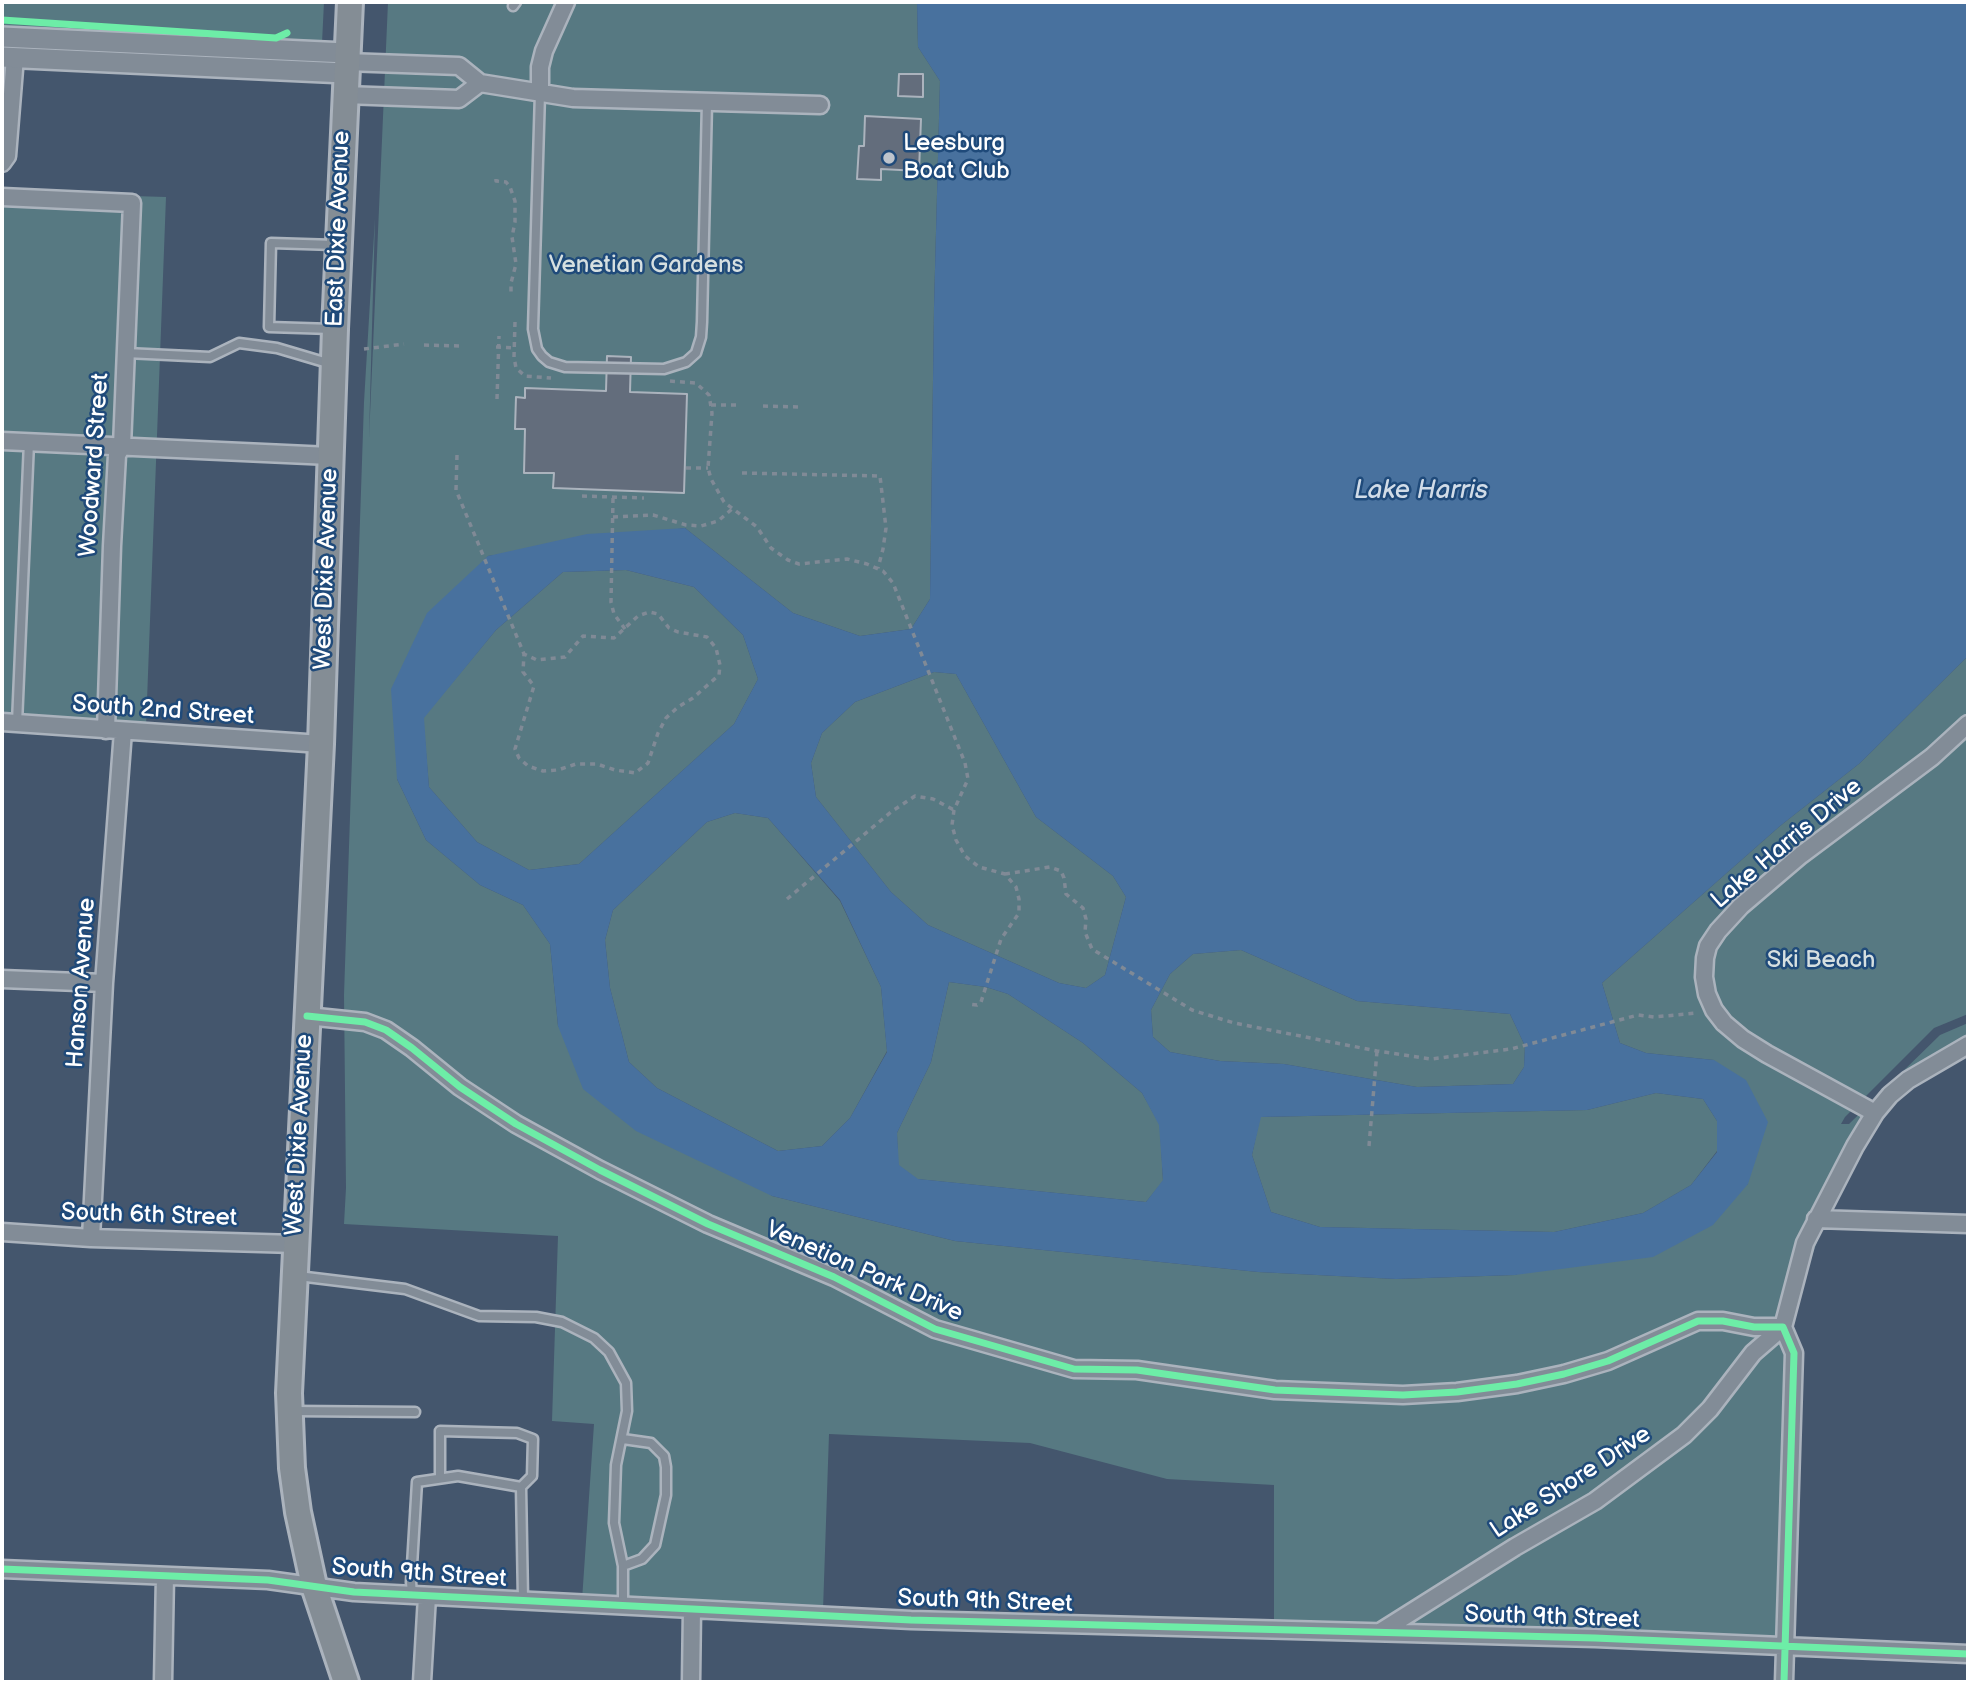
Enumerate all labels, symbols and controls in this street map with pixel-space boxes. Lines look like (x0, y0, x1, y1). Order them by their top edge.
street label: East Dixie Avenue (321, 130, 357, 328)
place label: Leesburg Boat Club (903, 130, 1010, 186)
marker: Leesburg Boat Club (881, 150, 897, 166)
park label: Venetian Gardens (549, 252, 743, 280)
street label: Woodward Street (74, 372, 116, 558)
street label: West Dixie Avenue (309, 468, 345, 670)
water label: Lake Harris (1354, 475, 1488, 507)
street label: South 2nd Street (71, 690, 255, 732)
street label: Lake Harris Drive (1706, 773, 1868, 915)
street label: Hanson Avenue (62, 897, 102, 1069)
park label: Ski Beach (1767, 947, 1875, 975)
street label: West Dixie Avenue (280, 1034, 320, 1236)
street label: South 6th Street (61, 1199, 237, 1233)
street label: Venetion Park Drive (761, 1216, 967, 1328)
street label: Lake Shore Drive (1485, 1420, 1657, 1546)
street label: South 9th Street (331, 1554, 507, 1594)
street label: South 9th Street (897, 1585, 1073, 1619)
street label: South 9th Street (1464, 1601, 1640, 1635)

